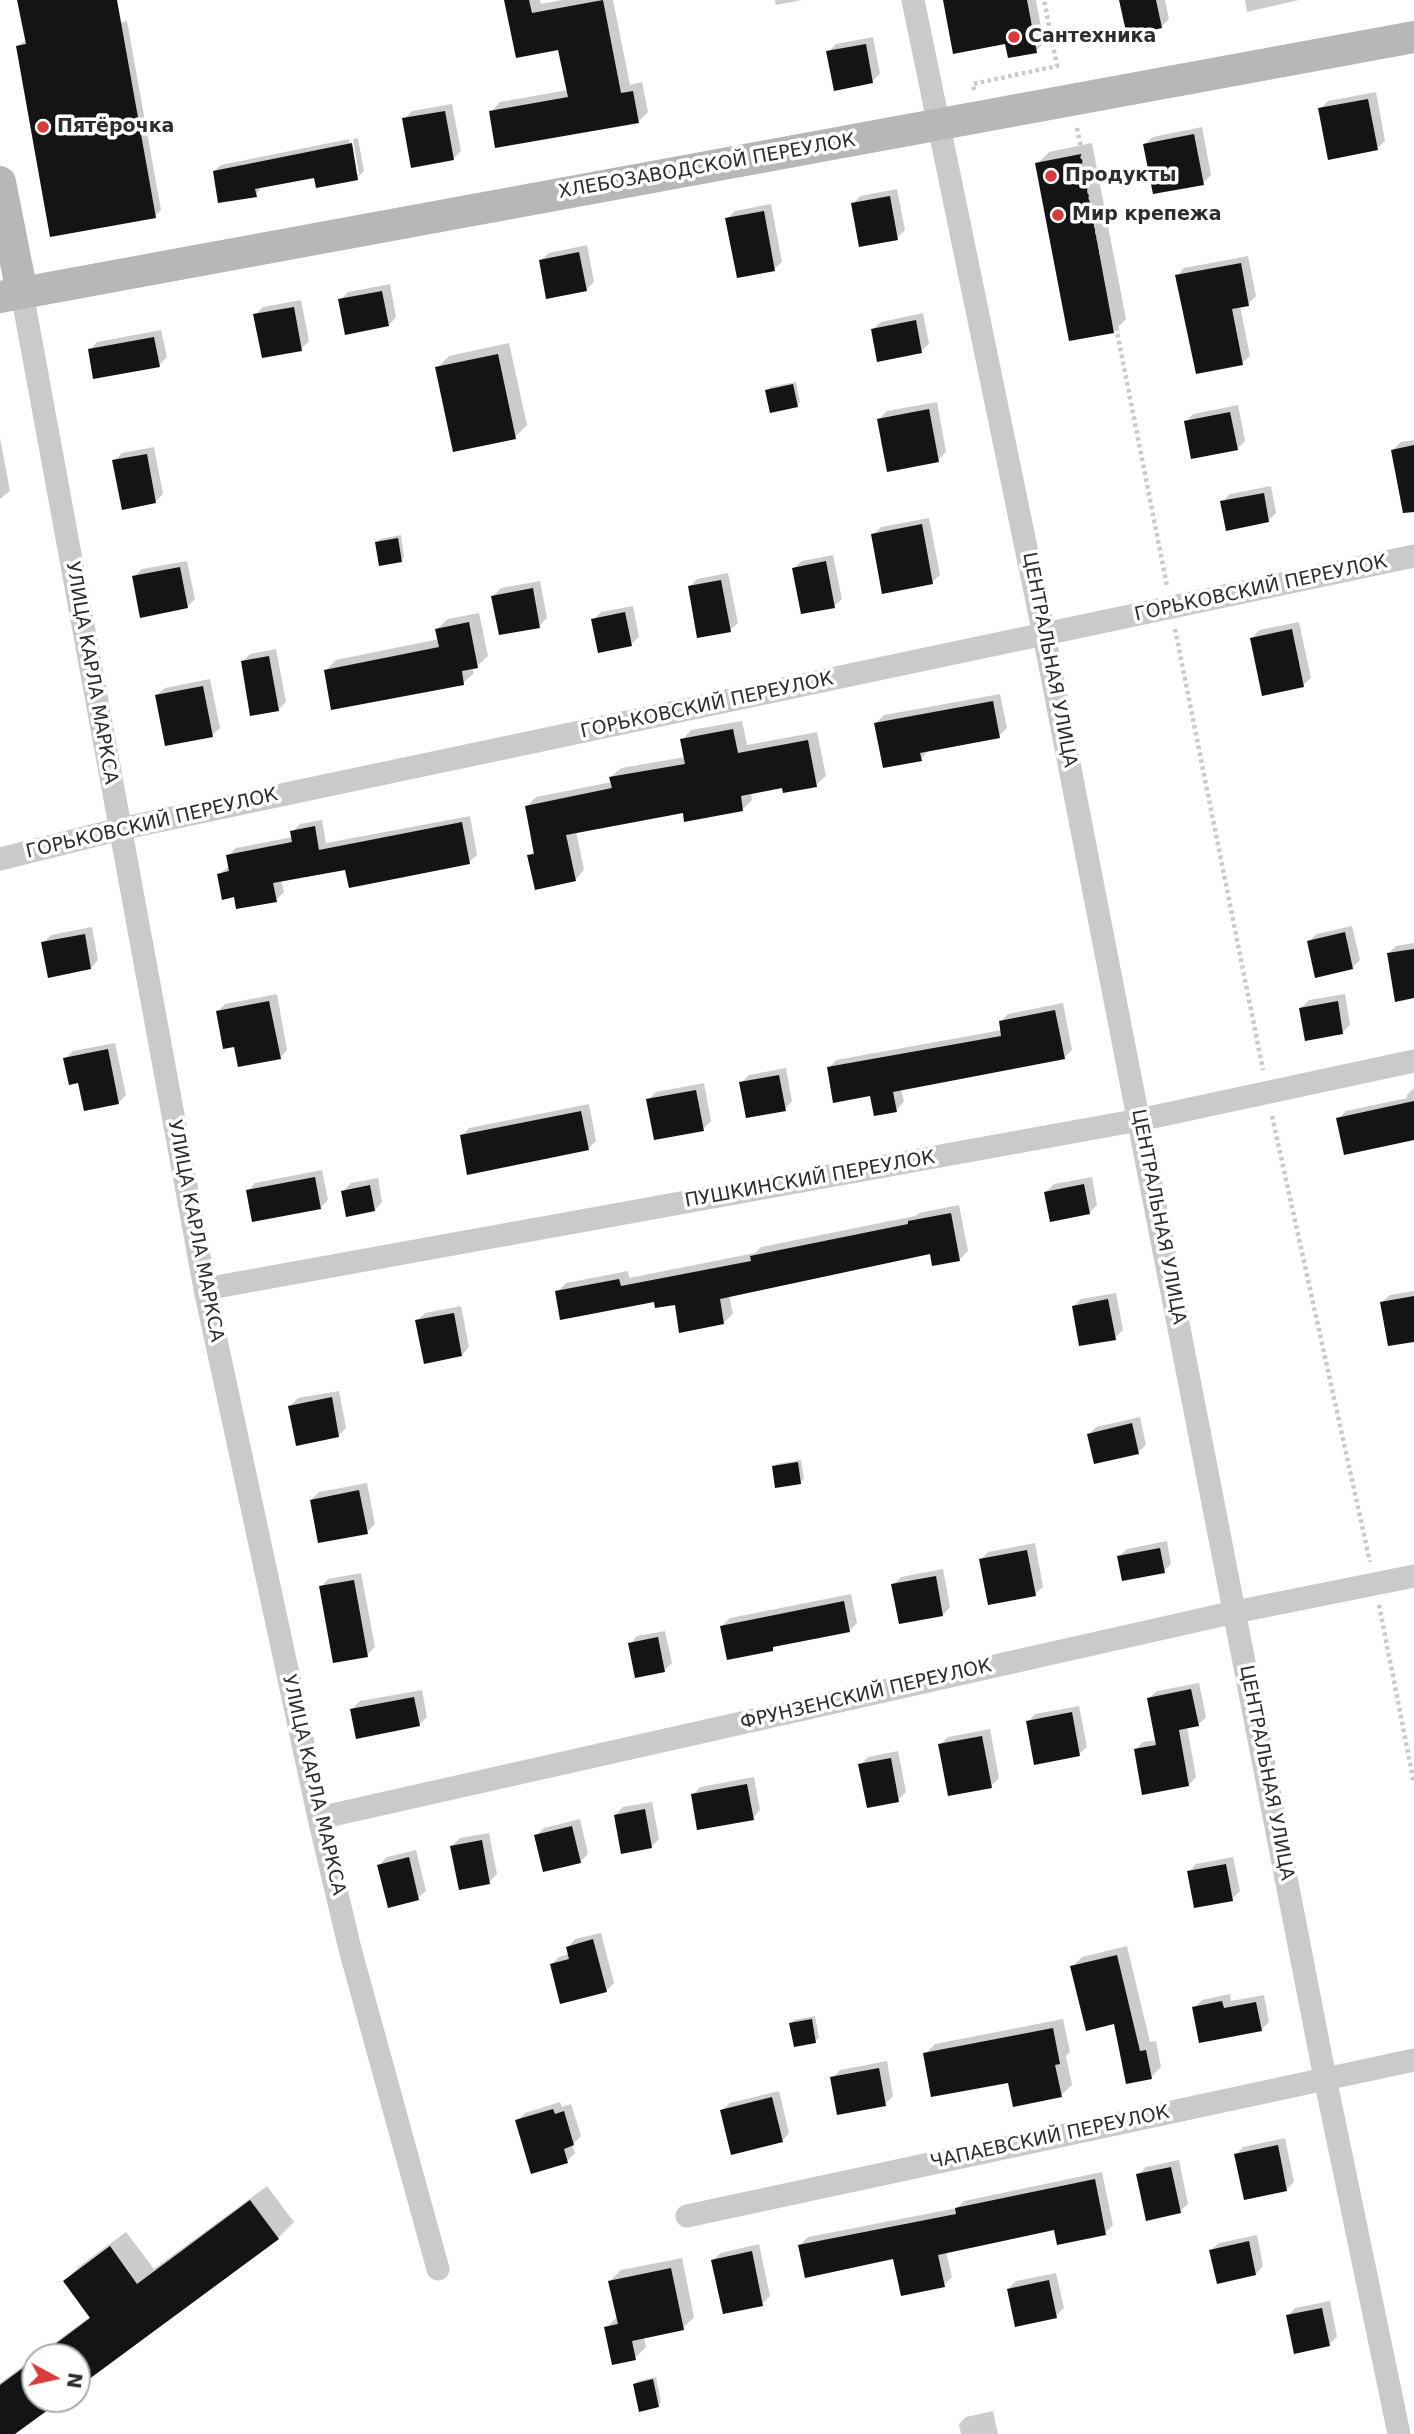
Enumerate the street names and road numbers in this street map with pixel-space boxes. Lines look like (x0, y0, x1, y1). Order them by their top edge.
street label: ХЛЕБОЗАВОДСКОЙ ПЕРЕУЛОК (557, 130, 857, 204)
street label: ЦЕНТРАЛЬНАЯ УЛИЦА (1017, 550, 1081, 770)
street label: ГОРЬКОВСКИЙ ПЕРЕУЛОК (1133, 551, 1389, 627)
street label: УЛИЦА КАРЛА МАРКСА (60, 560, 122, 786)
street label: ГОРЬКОВСКИЙ ПЕРЕУЛОК (579, 668, 835, 744)
street label: ГОРЬКОВСКИЙ ПЕРЕУЛОК (24, 784, 280, 864)
street label: ЦЕНТРАЛЬНАЯ УЛИЦА (1126, 1107, 1190, 1327)
street label: УЛИЦА КАРЛА МАРКСА (162, 1118, 228, 1344)
street label: ПУШКИНСКИЙ ПЕРЕУЛОК (683, 1147, 937, 1213)
street label: ФРУНЗЕНСКИЙ ПЕРЕУЛОК (738, 1655, 994, 1735)
street label: ЦЕНТРАЛЬНАЯ УЛИЦА (1234, 1663, 1298, 1883)
street label: УЛИЦА КАРЛА МАРКСА (277, 1672, 349, 1898)
street label: ЧАПАЕВСКИЙ ПЕРЕУЛОК (928, 2102, 1172, 2174)

